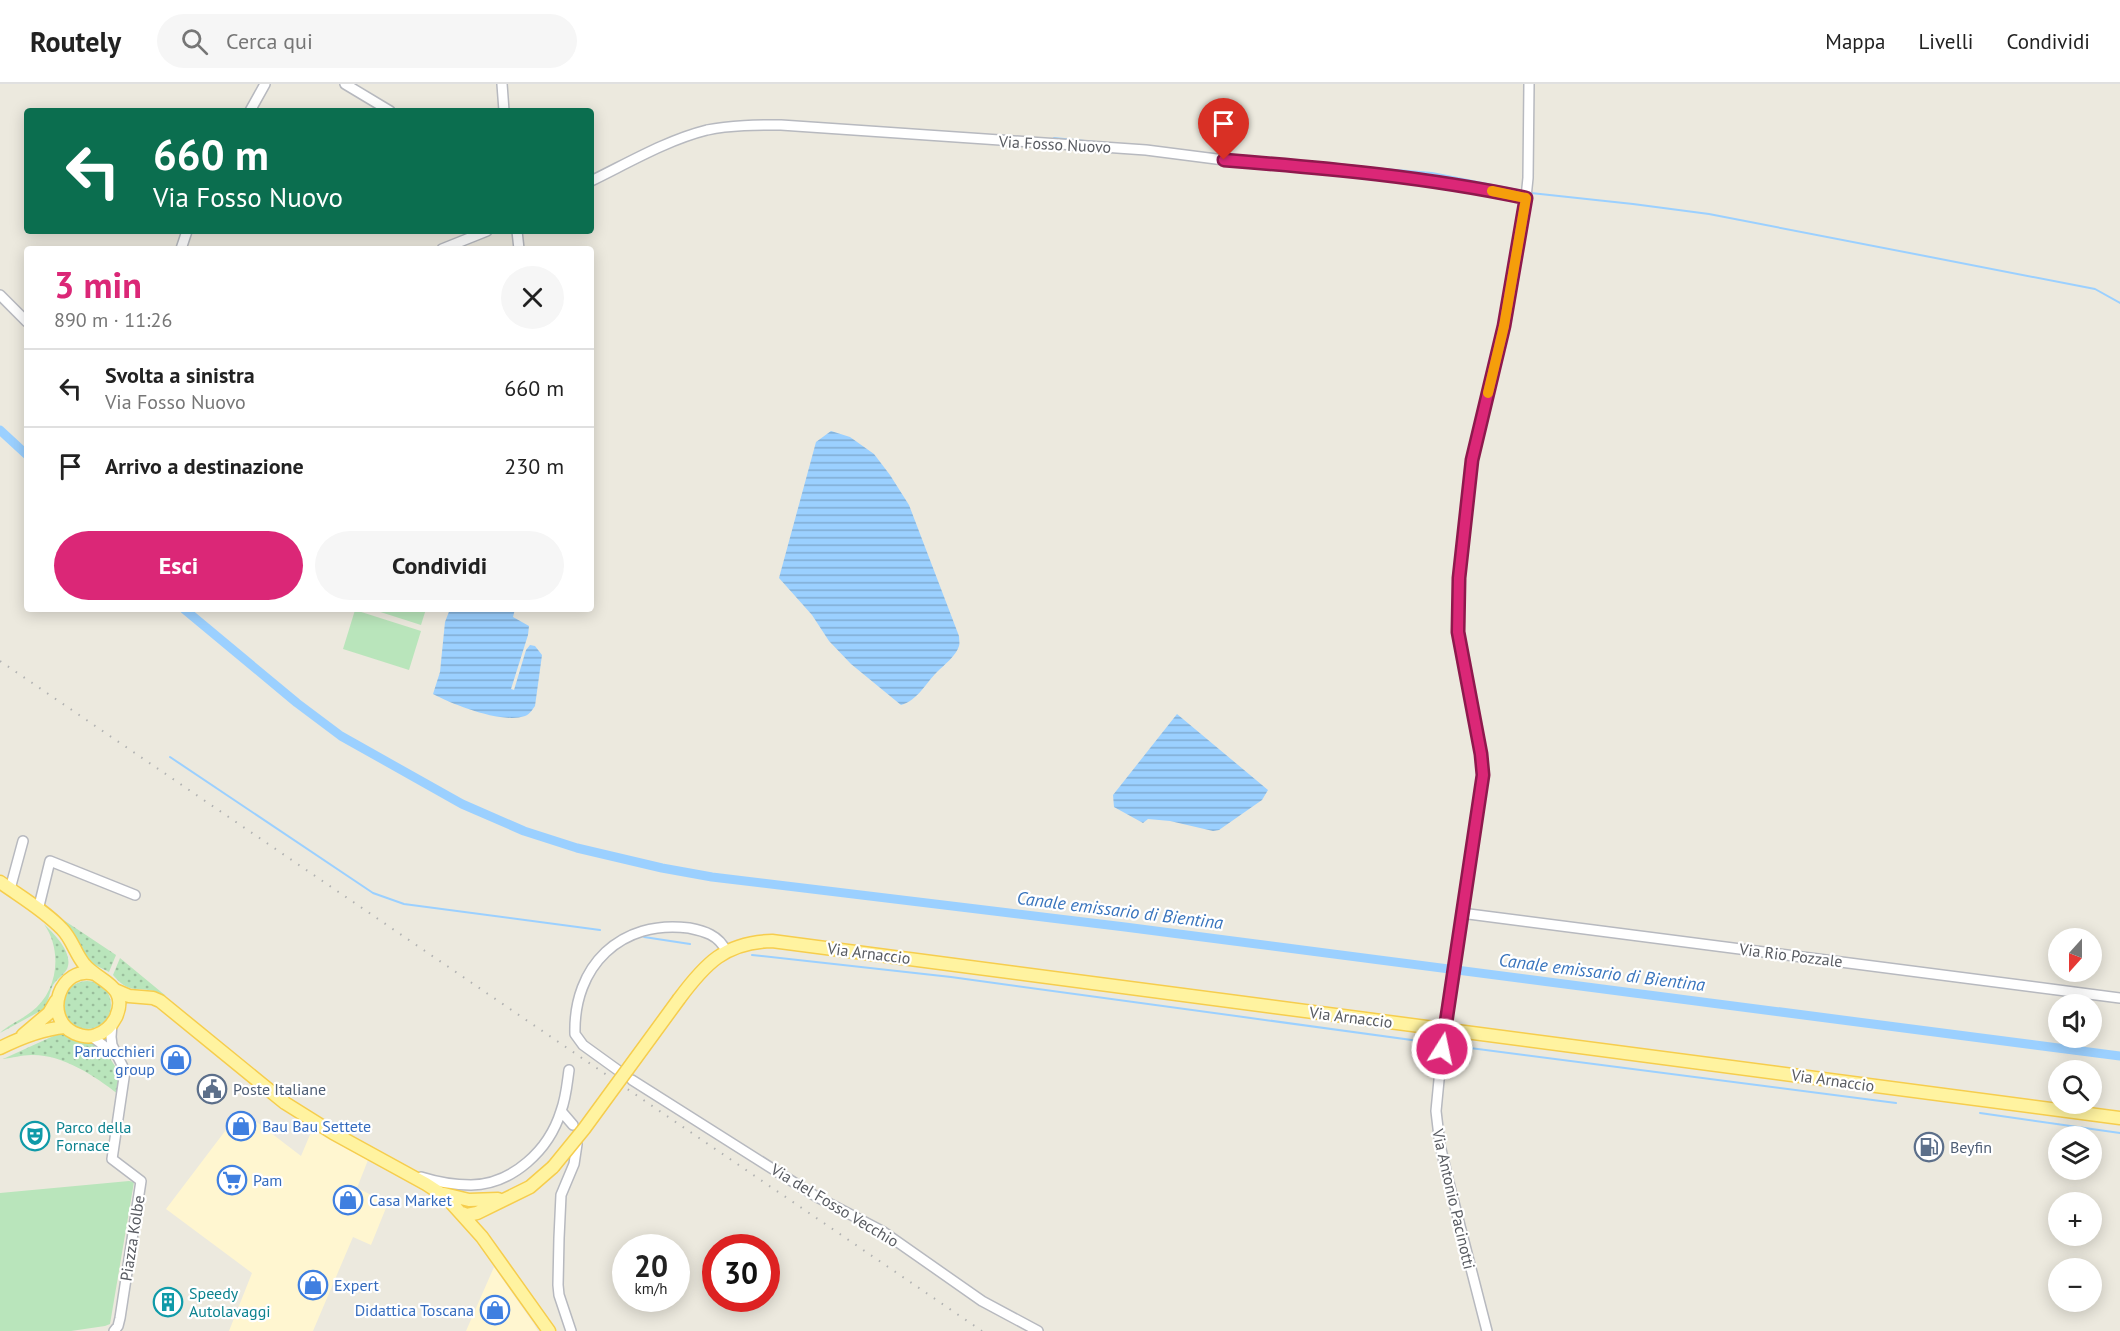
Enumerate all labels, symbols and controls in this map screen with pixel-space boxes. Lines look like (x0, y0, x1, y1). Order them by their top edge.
search box (157, 14, 577, 68)
text: Routely (30, 23, 121, 60)
icon: search (178, 25, 211, 58)
text: Cerca qui (226, 27, 313, 55)
text: Mappa (1825, 28, 1885, 55)
text: Livelli (1918, 28, 1973, 55)
text: Condividi (2006, 28, 2090, 55)
pin (1198, 98, 1249, 160)
icon: arrive (1207, 107, 1240, 140)
text: 660 m (153, 127, 269, 182)
street label: Via Fosso Nuovo (997, 131, 1112, 157)
icon: left (54, 132, 132, 210)
text: Via Fosso Nuovo (153, 180, 343, 214)
text: 3 min (54, 261, 142, 308)
button: close (501, 266, 564, 329)
text: 890 m · 11:26 (54, 307, 172, 333)
text: Svolta a sinistra (105, 361, 255, 389)
icon: left (54, 372, 87, 405)
text: 660 m (504, 374, 564, 402)
text: Via Fosso Nuovo (105, 389, 246, 415)
icon: arrive (54, 450, 87, 483)
text: Arrivo a destinazione (105, 452, 304, 480)
text: 230 m (504, 452, 564, 480)
button: Esci (54, 531, 303, 600)
button: Condividi (315, 531, 564, 600)
water label: Canale emissario di Bientina (1016, 886, 1225, 934)
north arrow (2048, 928, 2102, 982)
map controls (2048, 928, 2102, 1312)
street label: Via Arnaccio (825, 938, 912, 968)
street label: Via Rio Pozzale (1737, 939, 1844, 971)
water label: Canale emissario di Bientina (1498, 948, 1707, 996)
button: sound (2048, 994, 2102, 1048)
street label: Via Arnaccio (1307, 1002, 1394, 1032)
position arrow (1410, 1017, 1474, 1081)
place label: Parrucchieri group (74, 1041, 155, 1079)
shop icon: Parrucchieri group (160, 1044, 192, 1076)
button: search (2048, 1060, 2102, 1114)
street label: Via Arnaccio (1789, 1064, 1876, 1096)
public building icon: Poste Italiane (196, 1073, 228, 1105)
place label: Poste Italiane (233, 1079, 326, 1099)
shop icon: Bau Bau Settete (225, 1110, 257, 1142)
place label: Bau Bau Settete (262, 1116, 371, 1136)
place label: Parco della Fornace (56, 1117, 131, 1155)
theatre icon: Parco della Fornace (19, 1120, 51, 1152)
street label: Via Antonio Pacinotti (1428, 1126, 1480, 1271)
button: layers (2048, 1126, 2102, 1180)
fuel station icon: Beyfin (1913, 1131, 1945, 1163)
place label: Beyfin (1950, 1137, 1992, 1157)
street label: Via del Fosso Vecchio (767, 1158, 903, 1251)
supermarket icon: Pam (216, 1164, 248, 1196)
place label: Pam (253, 1170, 282, 1190)
shop icon: Casa Market (332, 1184, 364, 1216)
place label: Casa Market (369, 1190, 452, 1210)
button: + (2048, 1192, 2102, 1246)
street label: Piazza Kolbe (115, 1194, 149, 1282)
speed limit sign: 30 (702, 1234, 780, 1312)
text: 20 (634, 1246, 668, 1285)
button: − (2048, 1258, 2102, 1312)
shop icon: Expert (297, 1269, 329, 1301)
place label: Expert (334, 1275, 380, 1295)
text: km/h (635, 1279, 667, 1298)
place label: Speedy Autolavaggi (189, 1283, 271, 1321)
building icon: Speedy Autolavaggi (152, 1286, 184, 1318)
shop icon: Didattica Toscana (479, 1294, 511, 1326)
place label: Didattica Toscana (355, 1300, 474, 1320)

